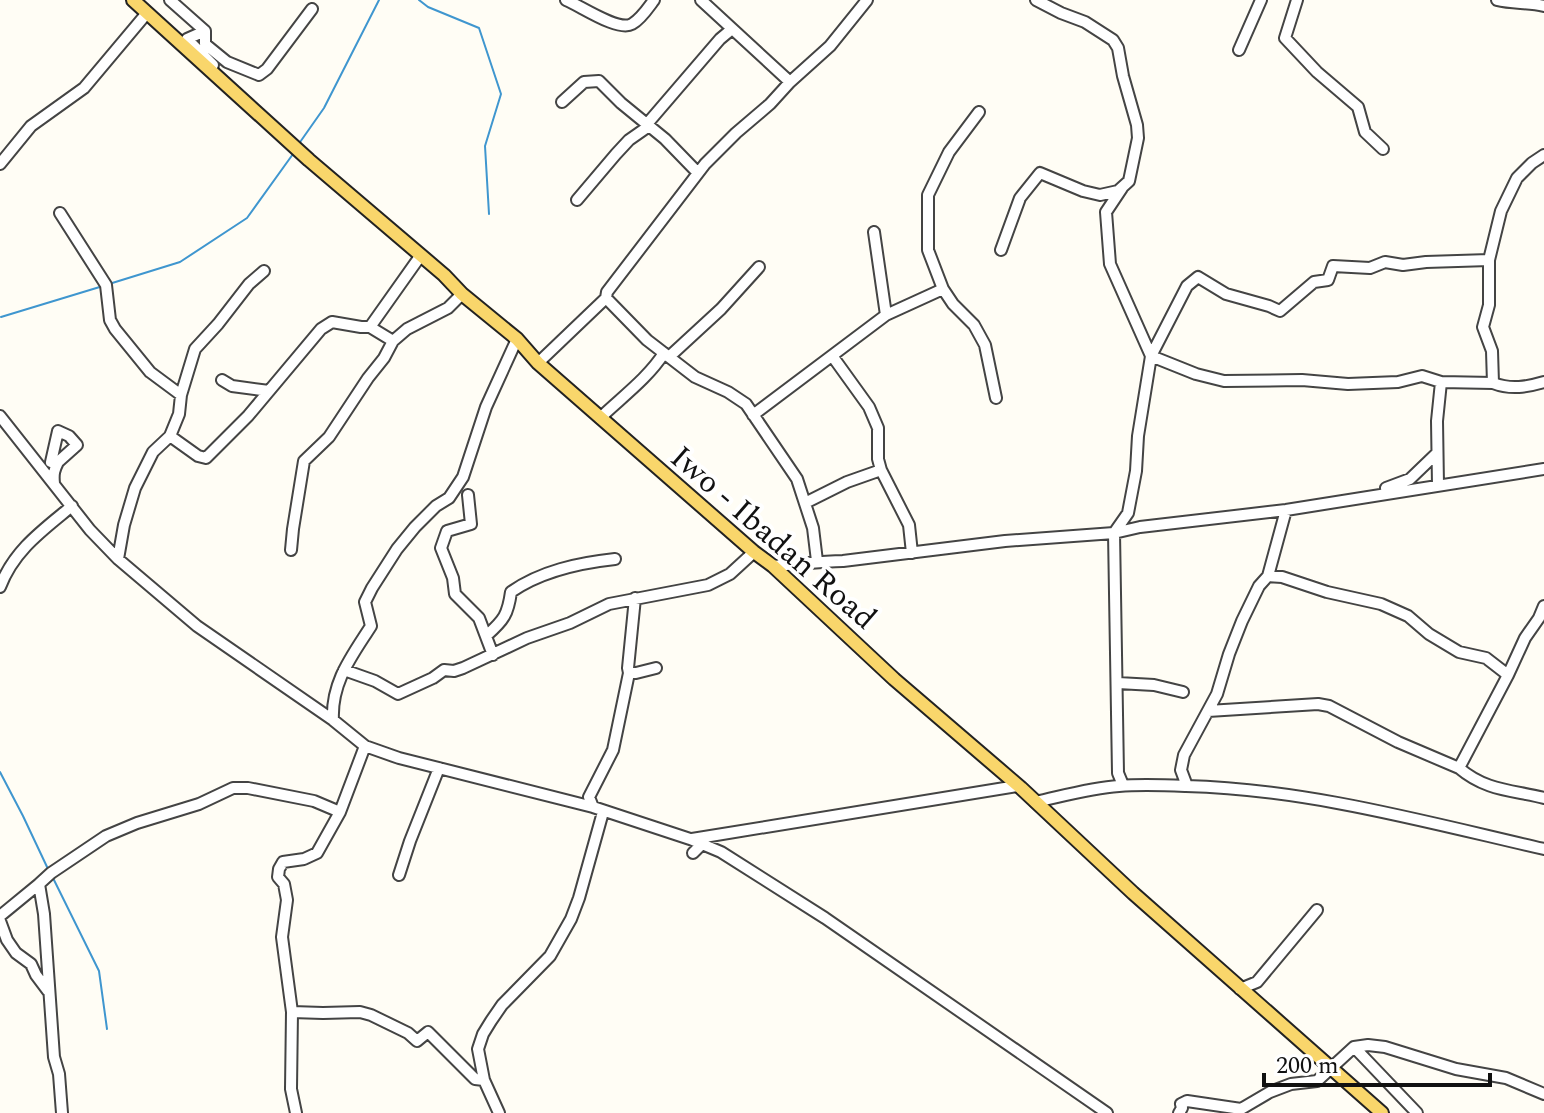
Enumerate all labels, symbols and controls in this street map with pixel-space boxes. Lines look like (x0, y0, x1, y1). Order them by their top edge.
street label: Iwo - Ibadan Road (659, 434, 887, 642)
scale bar (1264, 1037, 1490, 1087)
text: 200 m (1276, 1048, 1339, 1084)

